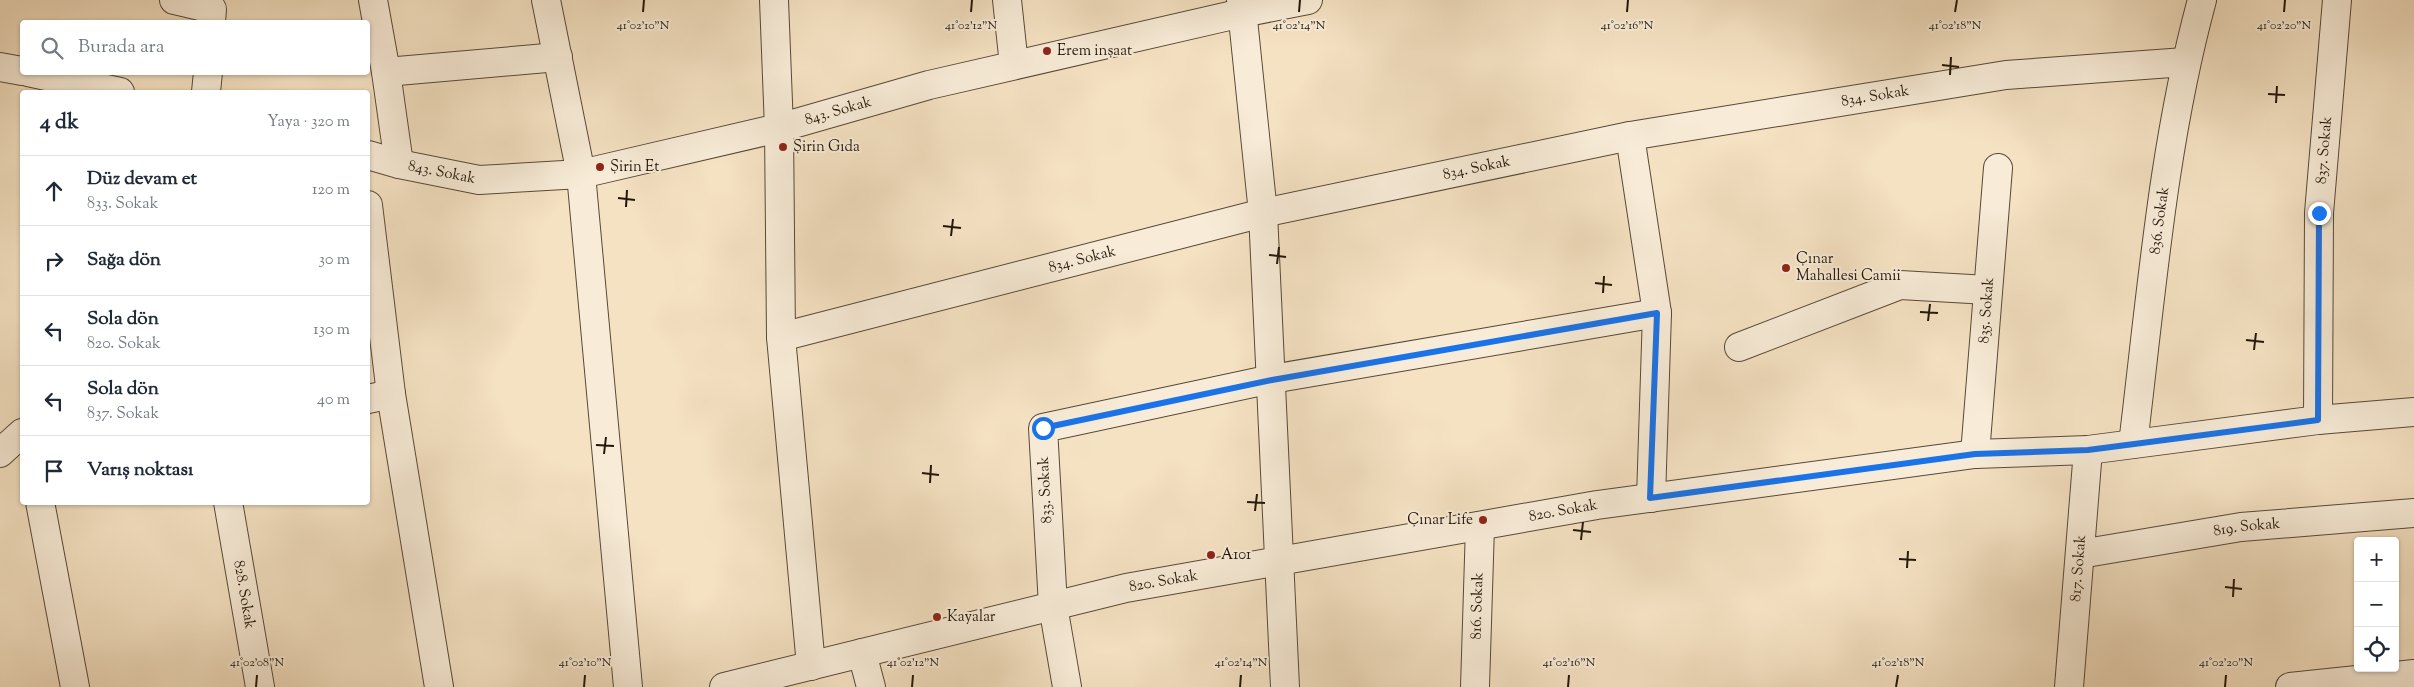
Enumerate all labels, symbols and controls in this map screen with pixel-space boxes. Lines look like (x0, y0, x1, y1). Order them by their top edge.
text: 41°02'10"N (617, 17, 670, 35)
text: 41°02'12"N (945, 17, 997, 35)
text: 41°02'14"N (1273, 17, 1326, 35)
text: 41°02'16"N (1601, 17, 1654, 35)
text: 41°02'18"N (1929, 17, 1982, 35)
text: 41°02'20"N (2257, 17, 2311, 35)
search box (20, 20, 370, 75)
icon: search (38, 34, 66, 62)
text: Burada ara (78, 34, 164, 61)
place label: Erem inşaat (1057, 41, 1132, 62)
marker: Erem inşaat (1041, 45, 1053, 57)
street label: 834. Sokak (1840, 80, 1911, 112)
street label: 843. Sokak (803, 91, 874, 131)
text: 4 dk (40, 108, 79, 138)
text: Yaya · 320 m (267, 111, 350, 134)
street label: 837. Sokak (2311, 116, 2338, 185)
place label: Şirin Gıda (793, 137, 860, 158)
marker: Şirin Gıda (777, 141, 789, 153)
street label: 834. Sokak (1441, 151, 1512, 185)
street label: 843. Sokak (406, 156, 477, 190)
place label: Şirin Et (610, 157, 659, 178)
marker: Şirin Et (594, 161, 606, 173)
text: Düz devam et (87, 166, 197, 193)
icon: ahead (40, 177, 68, 205)
text: 120 m (312, 179, 350, 202)
street label: 836. Sokak (2145, 185, 2175, 256)
text: 833. Sokak (87, 193, 158, 216)
route end (2308, 202, 2331, 225)
street label: 834. Sokak (1046, 241, 1118, 278)
icon: right (40, 247, 68, 275)
text: Sağa dön (87, 247, 161, 274)
text: 30 m (319, 249, 350, 272)
place label: Çınar Mahallesi Camii (1796, 249, 1901, 287)
marker: Çınar Mahallesi Camii (1780, 262, 1792, 274)
street label: 835. Sokak (1973, 277, 2000, 344)
text: Sola dön (87, 306, 159, 333)
icon: left (40, 317, 68, 345)
text: 130 m (313, 319, 350, 342)
text: 820. Sokak (87, 333, 161, 356)
text: Sola dön (87, 376, 159, 403)
icon: left (40, 387, 68, 415)
text: 40 m (317, 389, 350, 412)
text: 837. Sokak (87, 403, 159, 426)
route start (1032, 417, 1055, 440)
street label: 833. Sokak (1034, 456, 1058, 524)
icon: arrive (40, 457, 68, 485)
text: Varış noktası (87, 457, 193, 484)
street label: 820. Sokak (1527, 495, 1599, 527)
place label: Çınar Life (1407, 510, 1473, 531)
street label: 819. Sokak (2212, 513, 2281, 542)
marker: Çınar Life (1477, 514, 1489, 526)
street label: 817. Sokak (2065, 534, 2092, 603)
map controls (2354, 537, 2399, 672)
button: + (2354, 537, 2399, 582)
place label: A101 (1221, 545, 1251, 566)
marker: A101 (1205, 549, 1217, 561)
street label: 828. Sokak (228, 559, 260, 630)
street label: 820. Sokak (1127, 565, 1199, 598)
street label: 816. Sokak (1466, 572, 1489, 640)
button: − (2354, 582, 2399, 627)
place label: Kayalar (947, 607, 996, 628)
marker: Kayalar (931, 611, 943, 623)
button: locate (2354, 627, 2399, 672)
text: 41°02'08"N (230, 654, 284, 672)
text: 41°02'10"N (559, 654, 612, 672)
text: 41°02'12"N (887, 654, 939, 672)
text: 41°02'14"N (1215, 654, 1268, 672)
text: 41°02'16"N (1543, 654, 1596, 672)
text: 41°02'18"N (1872, 654, 1925, 672)
text: 41°02'20"N (2199, 654, 2253, 672)

